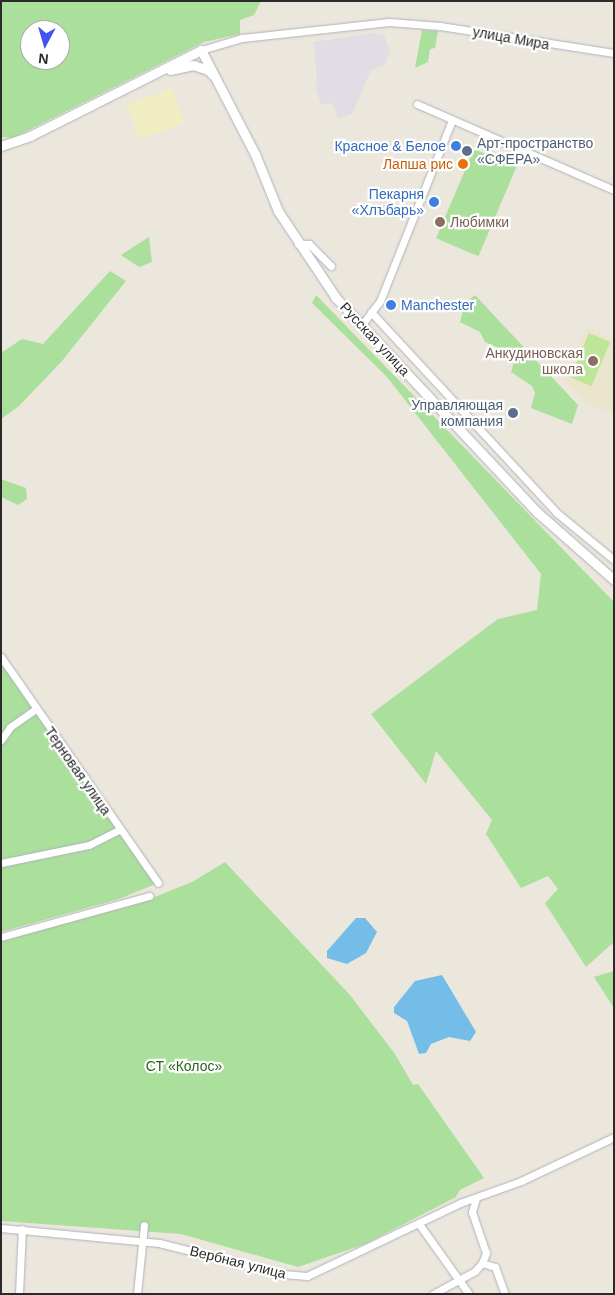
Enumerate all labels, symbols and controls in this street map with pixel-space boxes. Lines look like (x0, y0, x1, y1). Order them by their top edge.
north arrow (20, 20, 70, 70)
street label: улица Мира (471, 23, 551, 53)
text: N (38, 50, 49, 67)
place label: Арт-пространство «СФЕРА» (477, 135, 593, 168)
place label: Красное & Белое (334, 138, 446, 154)
marker: Красное & Белое (450, 140, 462, 152)
marker: Арт-пространство «СФЕРА» (461, 145, 473, 157)
place label: Лапша рис (383, 156, 453, 172)
marker: Лапша рис (457, 158, 469, 170)
place label: Пекарня «Хлъбарь» (352, 186, 424, 218)
marker: Пекарня «Хлъбарь» (428, 196, 440, 208)
place label: Любимки (450, 214, 509, 230)
marker: Любимки (434, 216, 446, 228)
place label: Manchester (401, 297, 474, 313)
street label: Русская улица (337, 299, 413, 379)
marker: Manchester (385, 299, 397, 311)
place label: Анкудиновская школа (486, 345, 583, 378)
marker: Анкудиновская школа (587, 355, 599, 367)
place label: Управляющая компания (411, 397, 503, 430)
marker: Управляющая компания (507, 407, 519, 419)
street label: Терновая улица (41, 724, 115, 818)
park label: СТ «Колос» (146, 1058, 222, 1074)
street label: Вербная улица (188, 1242, 288, 1282)

